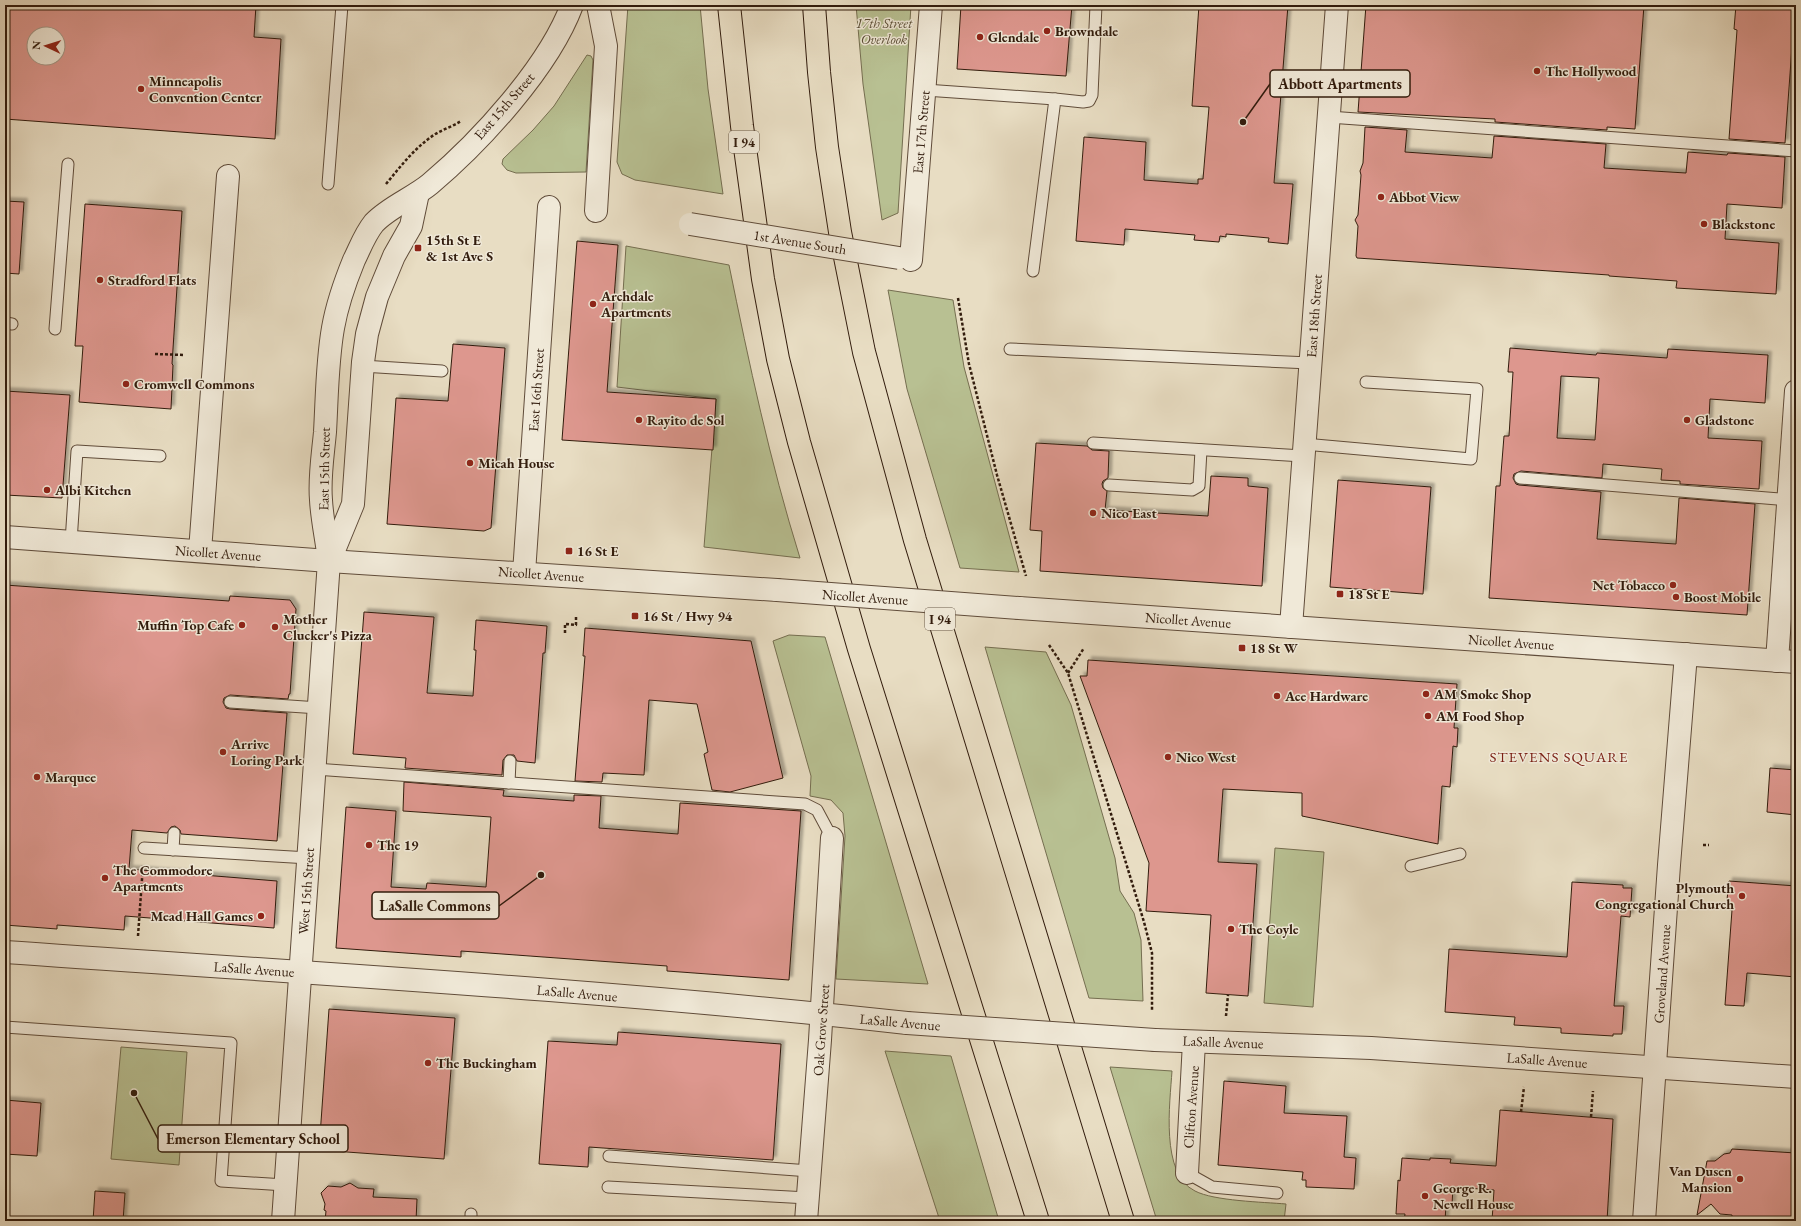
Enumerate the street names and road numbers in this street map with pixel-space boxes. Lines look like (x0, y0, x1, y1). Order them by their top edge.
street label: East 15th Street (470, 68, 539, 143)
street label: East 17th Street (908, 89, 934, 174)
road number: I 94 (729, 131, 759, 153)
street label: 1st Avenue South (752, 226, 848, 258)
street label: East 18th Street (1302, 273, 1326, 358)
street label: East 16th Street (524, 347, 548, 432)
street label: East 15th Street (314, 427, 334, 511)
street label: Nicollet Avenue (174, 541, 262, 565)
street label: Nicollet Avenue (497, 562, 585, 586)
street label: Nicollet Avenue (821, 585, 909, 609)
road number: I 94 (925, 608, 955, 630)
street label: Nicollet Avenue (1144, 608, 1232, 632)
street label: Nicollet Avenue (1467, 630, 1555, 654)
street label: West 15th Street (294, 846, 318, 935)
street label: Groveland Avenue (1650, 923, 1674, 1024)
street label: LaSalle Avenue (213, 957, 296, 981)
street label: LaSalle Avenue (536, 981, 619, 1006)
street label: Oak Grove Street (809, 983, 833, 1077)
street label: LaSalle Avenue (859, 1010, 942, 1035)
street label: LaSalle Avenue (1182, 1032, 1264, 1052)
street label: LaSalle Avenue (1506, 1048, 1589, 1072)
street label: Clifton Avenue (1179, 1065, 1203, 1149)

